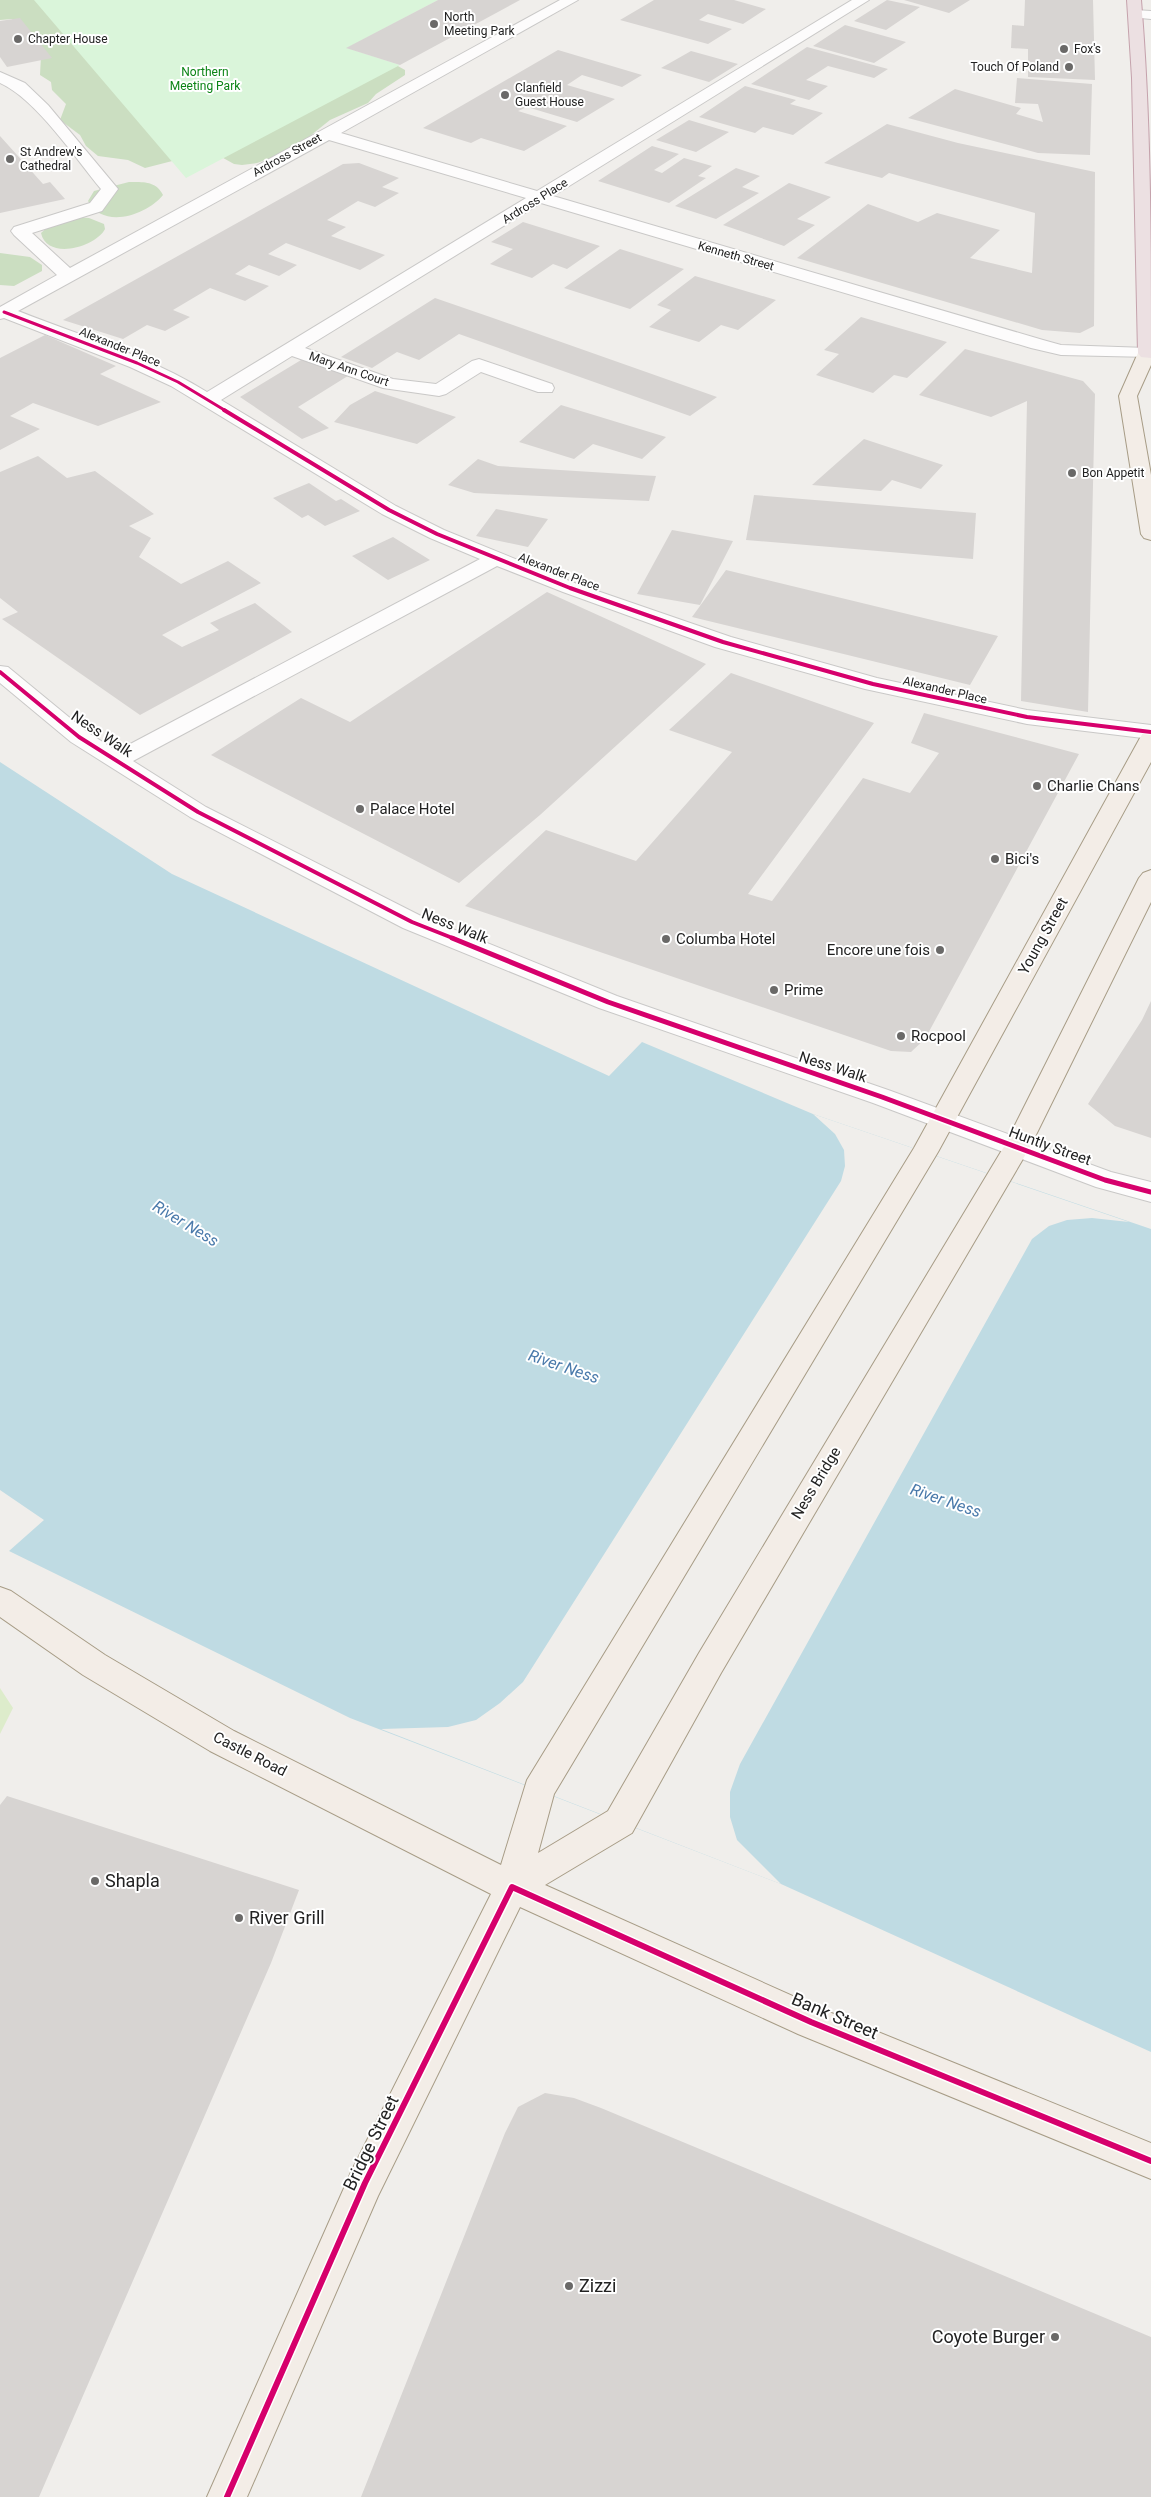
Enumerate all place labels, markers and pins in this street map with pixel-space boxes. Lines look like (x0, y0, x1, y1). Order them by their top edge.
place label: North Meeting Park (444, 10, 515, 38)
marker: North Meeting Park (428, 18, 440, 30)
place label: Chapter House (28, 32, 108, 46)
marker: Chapter House (12, 33, 24, 45)
place label: Fox's (1074, 42, 1101, 56)
marker: Fox's (1058, 43, 1070, 55)
place label: Touch Of Poland (971, 60, 1059, 74)
marker: Touch Of Poland (1063, 61, 1075, 73)
place label: Clanfield Guest House (515, 81, 584, 109)
marker: Clanfield Guest House (499, 89, 511, 101)
place label: St Andrew's Cathedral (20, 145, 82, 173)
marker: St Andrew's Cathedral (4, 153, 16, 165)
place label: Bon Appetit (1082, 466, 1144, 480)
marker: Bon Appetit (1066, 467, 1078, 479)
place label: Charlie Chans (1047, 777, 1139, 795)
marker: Charlie Chans (1031, 780, 1043, 792)
place label: Palace Hotel (370, 800, 455, 818)
marker: Palace Hotel (354, 803, 366, 815)
place label: Bici's (1005, 850, 1039, 868)
marker: Bici's (989, 853, 1001, 865)
place label: Columba Hotel (676, 930, 775, 948)
marker: Columba Hotel (660, 933, 672, 945)
place label: Encore une fois (827, 941, 930, 959)
marker: Encore une fois (934, 944, 946, 956)
place label: Prime (784, 981, 823, 999)
marker: Prime (768, 984, 780, 996)
place label: Rocpool (911, 1027, 966, 1045)
marker: Rocpool (895, 1030, 907, 1042)
place label: Shapla (105, 1870, 160, 1891)
marker: Shapla (89, 1875, 101, 1887)
place label: River Grill (249, 1907, 325, 1928)
marker: River Grill (233, 1912, 245, 1924)
place label: Zizzi (579, 2275, 616, 2296)
marker: Zizzi (563, 2280, 575, 2292)
place label: Coyote Burger (932, 2326, 1045, 2347)
marker: Coyote Burger (1049, 2331, 1061, 2343)

